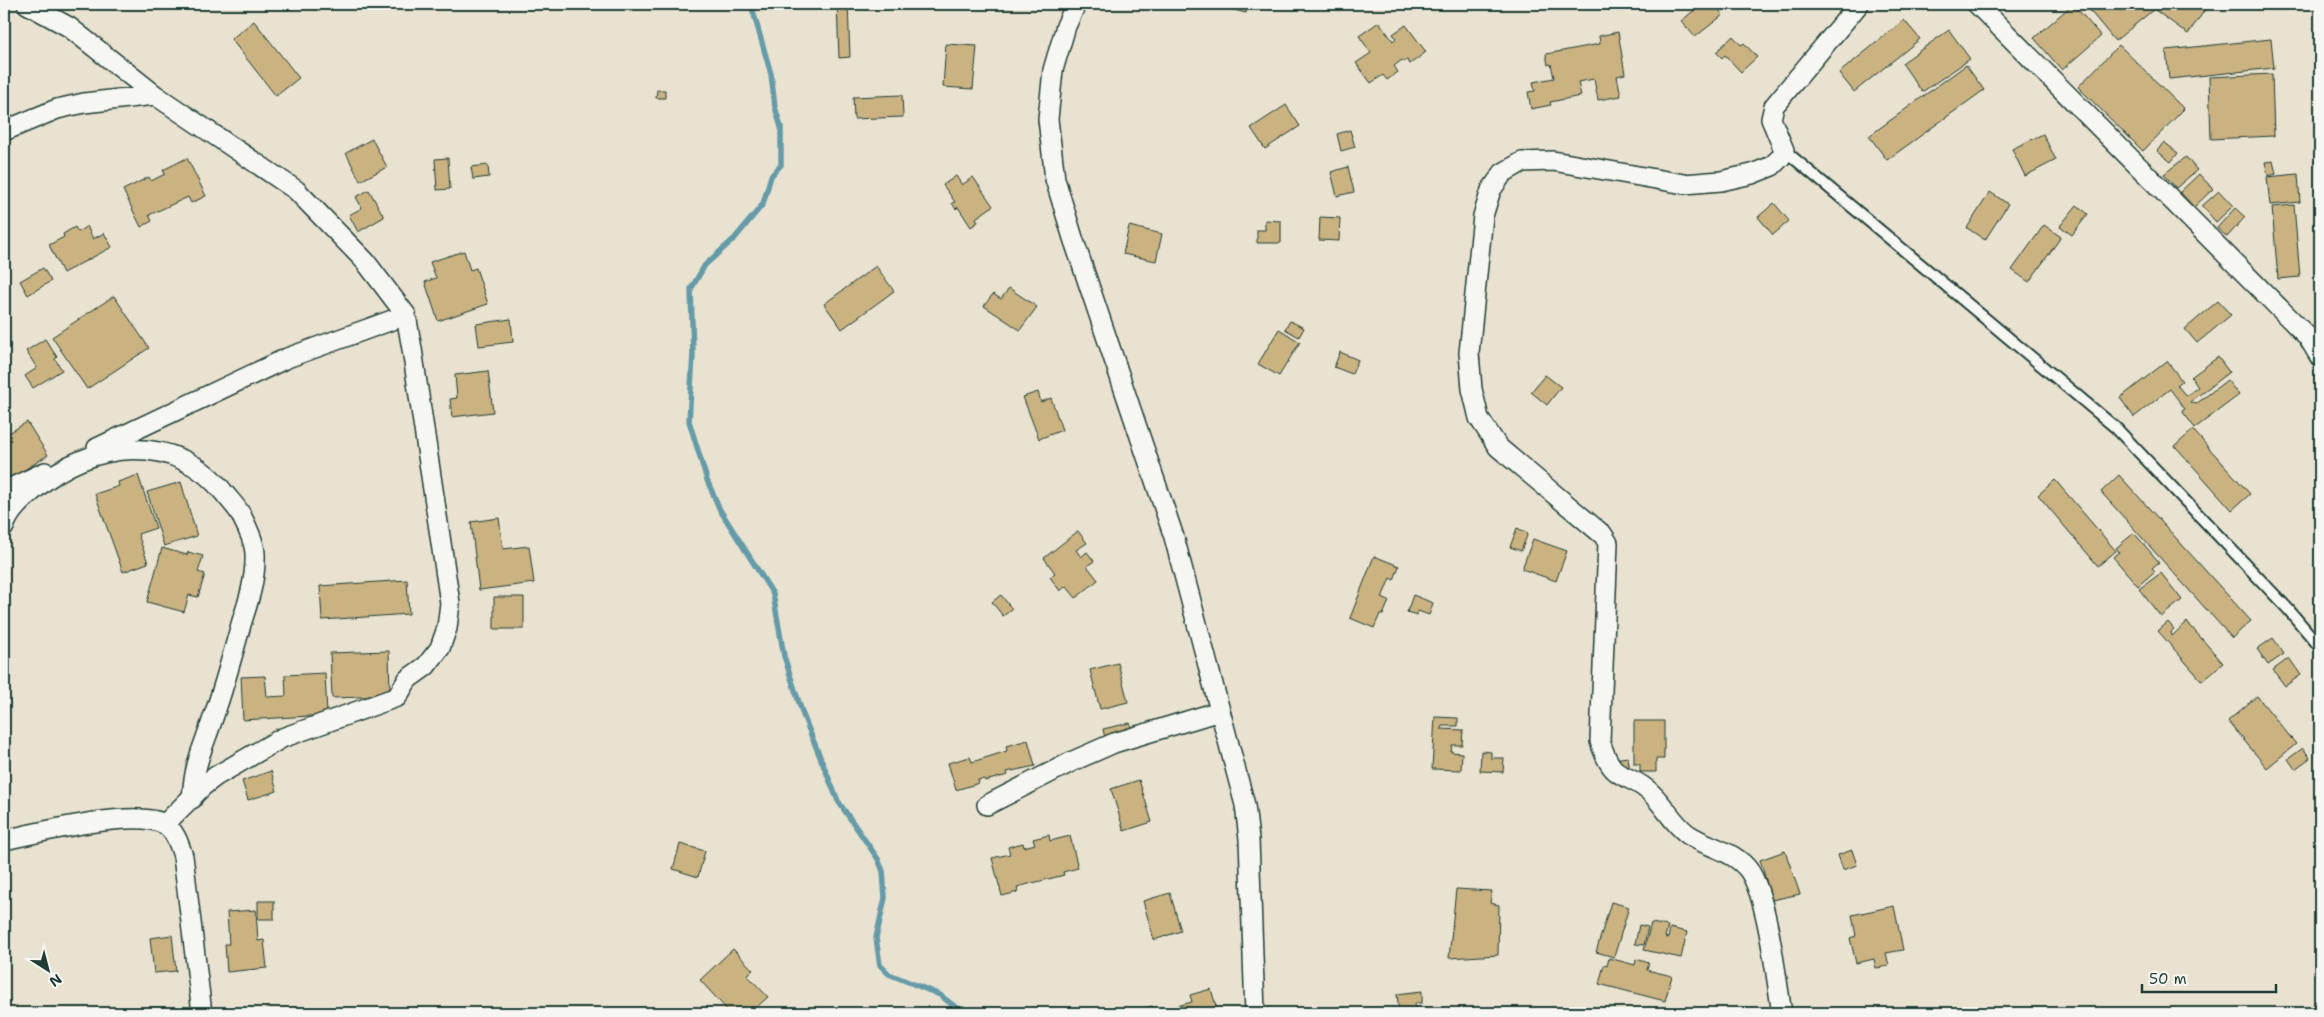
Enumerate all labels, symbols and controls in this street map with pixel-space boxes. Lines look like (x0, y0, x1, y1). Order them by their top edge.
north arrow (22, 944, 72, 994)
scale bar (2142, 962, 2275, 994)
text: 50 m (2149, 969, 2187, 989)
text: N (46, 970, 65, 991)

